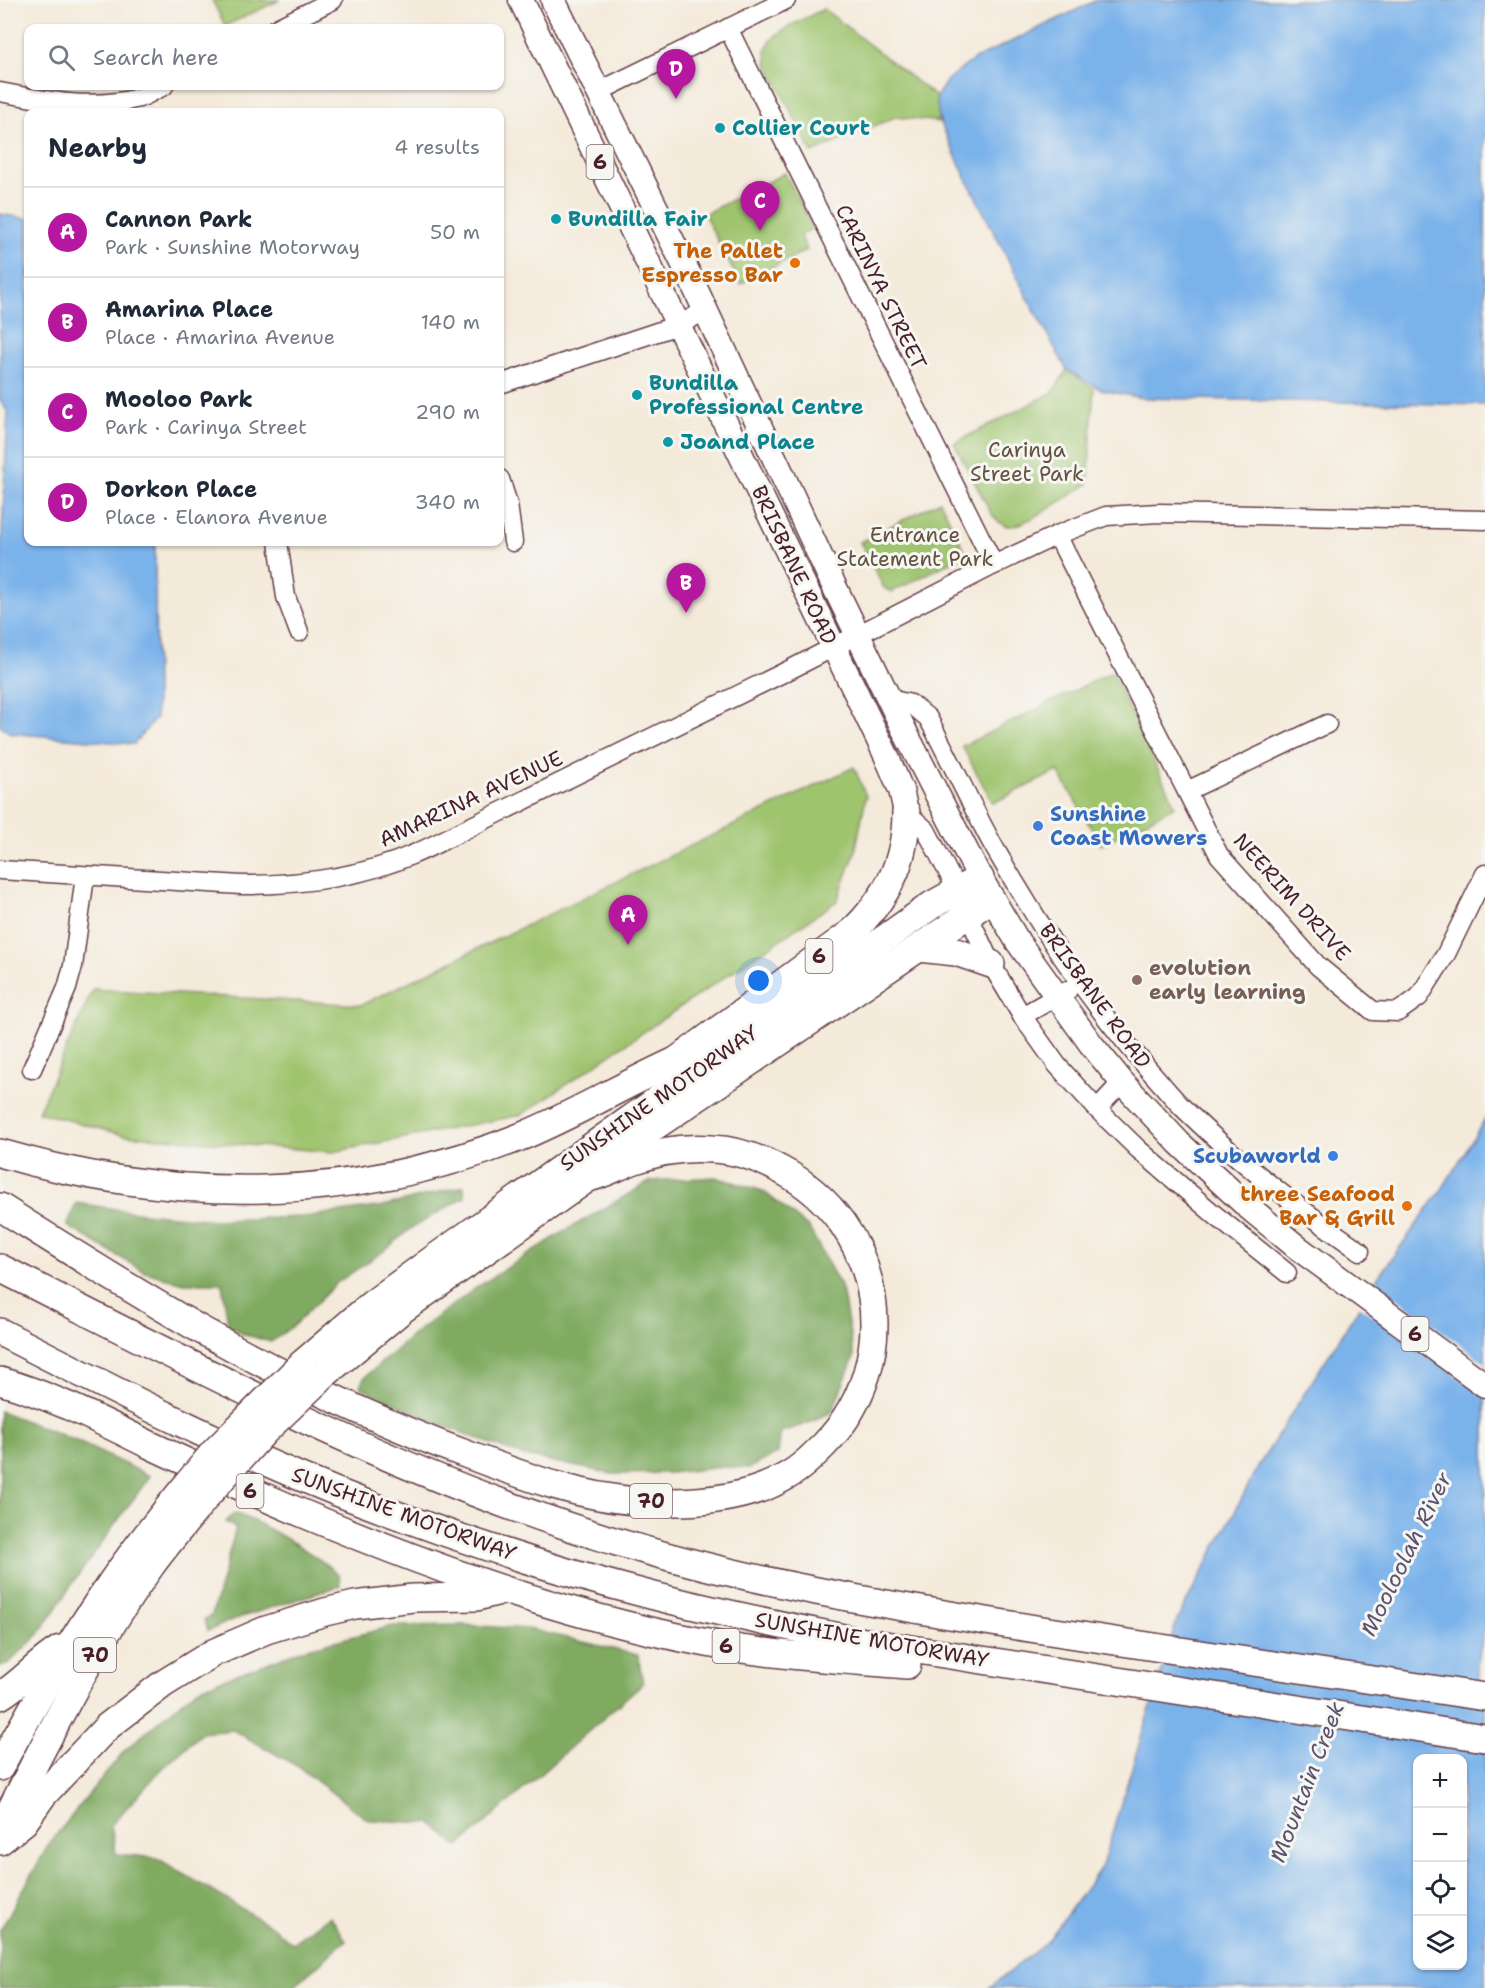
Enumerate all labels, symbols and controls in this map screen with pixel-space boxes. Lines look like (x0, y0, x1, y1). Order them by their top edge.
search box (24, 24, 504, 90)
icon: search (45, 41, 78, 74)
text: Search here (93, 43, 219, 72)
pin: D (656, 50, 696, 99)
place label: Collier Court (732, 114, 870, 142)
marker: Collier Court (713, 121, 727, 135)
text: Nearby (48, 130, 147, 165)
text: 4 results (394, 134, 480, 160)
road number: 6 (586, 145, 614, 179)
pin: C (740, 182, 780, 231)
street label: CARINYA STREET (829, 200, 933, 374)
text: Cannon Park (105, 205, 252, 234)
place label: Bundilla Fair (568, 205, 708, 233)
marker: Bundilla Fair (549, 212, 563, 226)
text: A (60, 219, 75, 245)
text: 50 m (430, 219, 480, 245)
text: Park · Sunshine Motorway (105, 234, 360, 260)
place label: The Pallet Espresso Bar (641, 237, 783, 289)
marker: The Pallet Espresso Bar (788, 256, 802, 270)
text: Amarina Place (105, 295, 273, 324)
text: B (61, 309, 74, 335)
text: 140 m (421, 309, 480, 335)
text: Place · Amarina Avenue (105, 324, 335, 350)
place label: Bundilla Professional Centre (649, 369, 864, 421)
text: Mooloo Park (105, 385, 253, 414)
marker: Bundilla Professional Centre (630, 388, 644, 402)
text: C (61, 399, 74, 425)
text: 290 m (415, 399, 480, 425)
text: Park · Carinya Street (105, 414, 307, 440)
place label: Joand Place (680, 428, 815, 456)
marker: Joand Place (661, 435, 675, 449)
park label: Carinya Street Park (970, 436, 1084, 488)
text: Dorkon Place (105, 475, 257, 504)
street label: BRISBANE ROAD (745, 481, 843, 649)
text: D (60, 489, 75, 515)
text: 340 m (415, 489, 480, 515)
text: Place · Elanora Avenue (105, 504, 328, 530)
park label: Entrance Statement Park (837, 521, 994, 573)
pin: B (666, 564, 706, 613)
street label: AMARINA AVENUE (375, 744, 567, 854)
place label: Sunshine Coast Mowers (1050, 800, 1207, 852)
marker: Sunshine Coast Mowers (1031, 819, 1045, 833)
street label: NEERIM DRIVE (1227, 827, 1357, 967)
pin: A (608, 896, 648, 945)
street label: BRISBANE ROAD (1033, 918, 1157, 1074)
road number: 6 (806, 939, 832, 973)
place label: evolution early learning (1149, 954, 1306, 1006)
your location (744, 966, 773, 995)
marker: evolution early learning (1130, 973, 1144, 987)
street label: SUNSHINE MOTORWAY (554, 1018, 764, 1177)
place label: Scubaworld (1193, 1142, 1321, 1170)
marker: Scubaworld (1326, 1149, 1340, 1163)
place label: three Seafood Bar & Grill (1240, 1180, 1395, 1232)
marker: three Seafood Bar & Grill (1400, 1199, 1414, 1213)
road number: 6 (1402, 1317, 1428, 1351)
street label: SUNSHINE MOTORWAY (288, 1460, 520, 1568)
water label: Mooloolah River (1354, 1467, 1458, 1641)
road number: 6 (236, 1474, 264, 1508)
road number: 70 (630, 1484, 672, 1518)
street label: SUNSHINE MOTORWAY (753, 1606, 991, 1674)
road number: 6 (712, 1629, 740, 1663)
road number: 70 (74, 1638, 116, 1672)
water label: Mountain Creek (1263, 1697, 1351, 1867)
map controls (1413, 1754, 1467, 1970)
button: + (1413, 1754, 1467, 1808)
button: − (1413, 1808, 1467, 1862)
button: locate (1413, 1862, 1467, 1916)
button: layers (1413, 1916, 1467, 1970)

